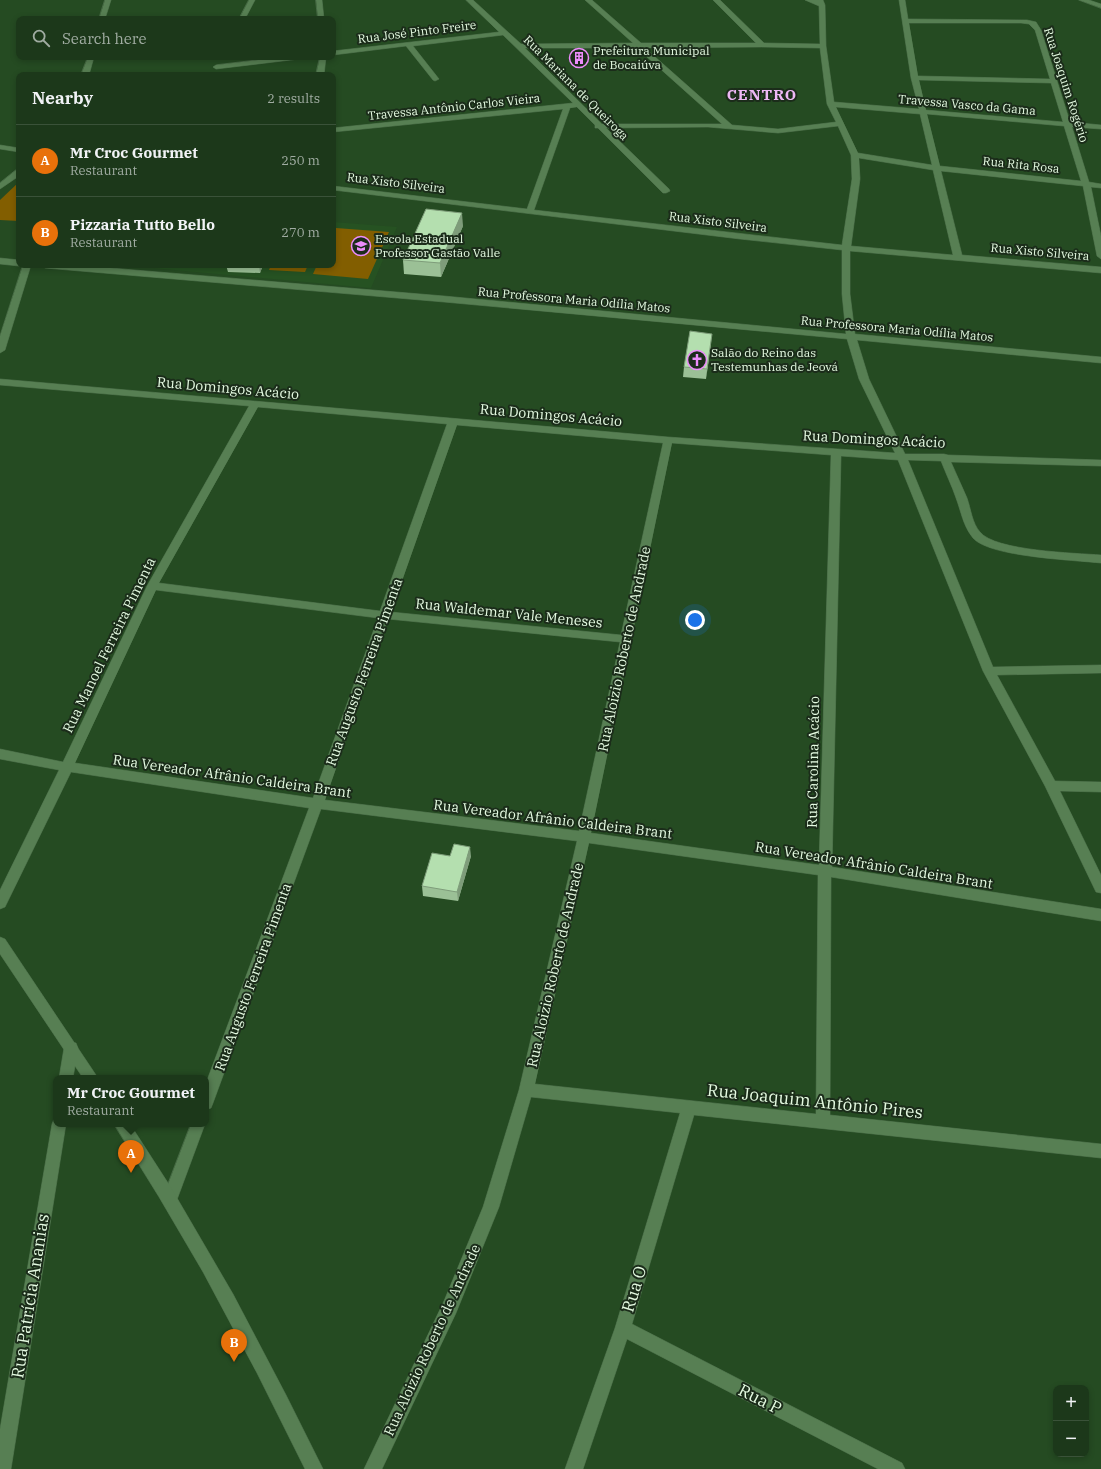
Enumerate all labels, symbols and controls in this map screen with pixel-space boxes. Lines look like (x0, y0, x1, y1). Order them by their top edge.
search box (16, 16, 336, 60)
street label: Rua José Pinto Freire (357, 17, 477, 46)
street label: Rua Joaquim Rogério (1041, 26, 1092, 144)
icon: search (30, 27, 52, 49)
text: Search here (62, 29, 147, 48)
street label: Rua Mariana de Queiroga (521, 32, 632, 144)
place label: Prefeitura Municipal de Bocaiúva (593, 43, 710, 72)
building icon: Prefeitura Municipal de Bocaiúva (568, 47, 590, 69)
district label: CENTRO (727, 85, 797, 104)
text: Nearby (32, 87, 93, 109)
text: 2 results (267, 90, 320, 107)
street label: Travessa Antônio Carlos Vieira (367, 90, 541, 123)
street label: Travessa Vasco da Gama (898, 91, 1037, 118)
text: Mr Croc Gourmet (70, 143, 198, 162)
text: A (40, 152, 50, 169)
text: 250 m (281, 152, 320, 169)
street label: Rua Rita Rosa (982, 153, 1061, 176)
text: Restaurant (70, 162, 137, 179)
street label: Rua Xisto Silveira (346, 169, 447, 196)
street label: Rua Xisto Silveira (668, 208, 769, 235)
text: Pizzaria Tutto Bello (70, 215, 215, 234)
text: B (40, 224, 50, 241)
text: 270 m (281, 224, 320, 241)
place label: Escola Estadual Professor Gastão Valle (375, 231, 500, 260)
text: Restaurant (70, 234, 137, 251)
school or university icon: Escola Estadual Professor Gastão Valle (350, 235, 372, 257)
street label: Rua Xisto Silveira (990, 240, 1090, 263)
street label: Rua Professora Maria Odília Matos (477, 284, 671, 315)
street label: Rua Professora Maria Odília Matos (800, 313, 994, 344)
place label: Salão do Reino das Testemunhas de Jeová (711, 345, 839, 374)
church icon: Salão do Reino das Testemunhas de Jeová (686, 349, 708, 371)
street label: Rua Domingos Acácio (156, 373, 300, 403)
street label: Rua Domingos Acácio (479, 400, 623, 430)
street label: Rua Domingos Acácio (802, 426, 946, 452)
street label: Rua Aloizio Roberto de Andrade (593, 545, 655, 753)
street label: Rua Manoel Ferreira Pimenta (59, 554, 160, 736)
street label: Rua Augusto Ferreira Pimenta (322, 575, 407, 768)
street label: Rua Waldemar Vale Meneses (414, 594, 604, 632)
your location (685, 610, 705, 630)
street label: Rua Carolina Acácio (803, 696, 823, 828)
street label: Rua Vereador Afrânio Caldeira Brant (112, 750, 352, 802)
street label: Rua Vereador Afrânio Caldeira Brant (433, 795, 673, 843)
street label: Rua Vereador Afrânio Caldeira Brant (754, 837, 994, 893)
street label: Rua Aloizio Roberto de Andrade (523, 861, 587, 1069)
street label: Rua Augusto Ferreira Pimenta (211, 880, 296, 1073)
popup (53, 1075, 209, 1127)
street label: Rua Joaquim Antônio Pires (706, 1079, 924, 1123)
text: Mr Croc Gourmet (67, 1083, 195, 1102)
text: Restaurant (67, 1102, 134, 1119)
pin: A (118, 1140, 144, 1173)
street label: Rua Patrícia Ananias (6, 1212, 54, 1380)
street label: Rua Aloizio Roberto de Andrade (380, 1241, 484, 1439)
street label: Rua O (617, 1263, 651, 1315)
pin: B (221, 1329, 247, 1362)
street label: Rua P (735, 1379, 785, 1419)
map controls (1053, 1385, 1089, 1457)
button: + (1053, 1385, 1089, 1421)
button: − (1053, 1421, 1089, 1457)

